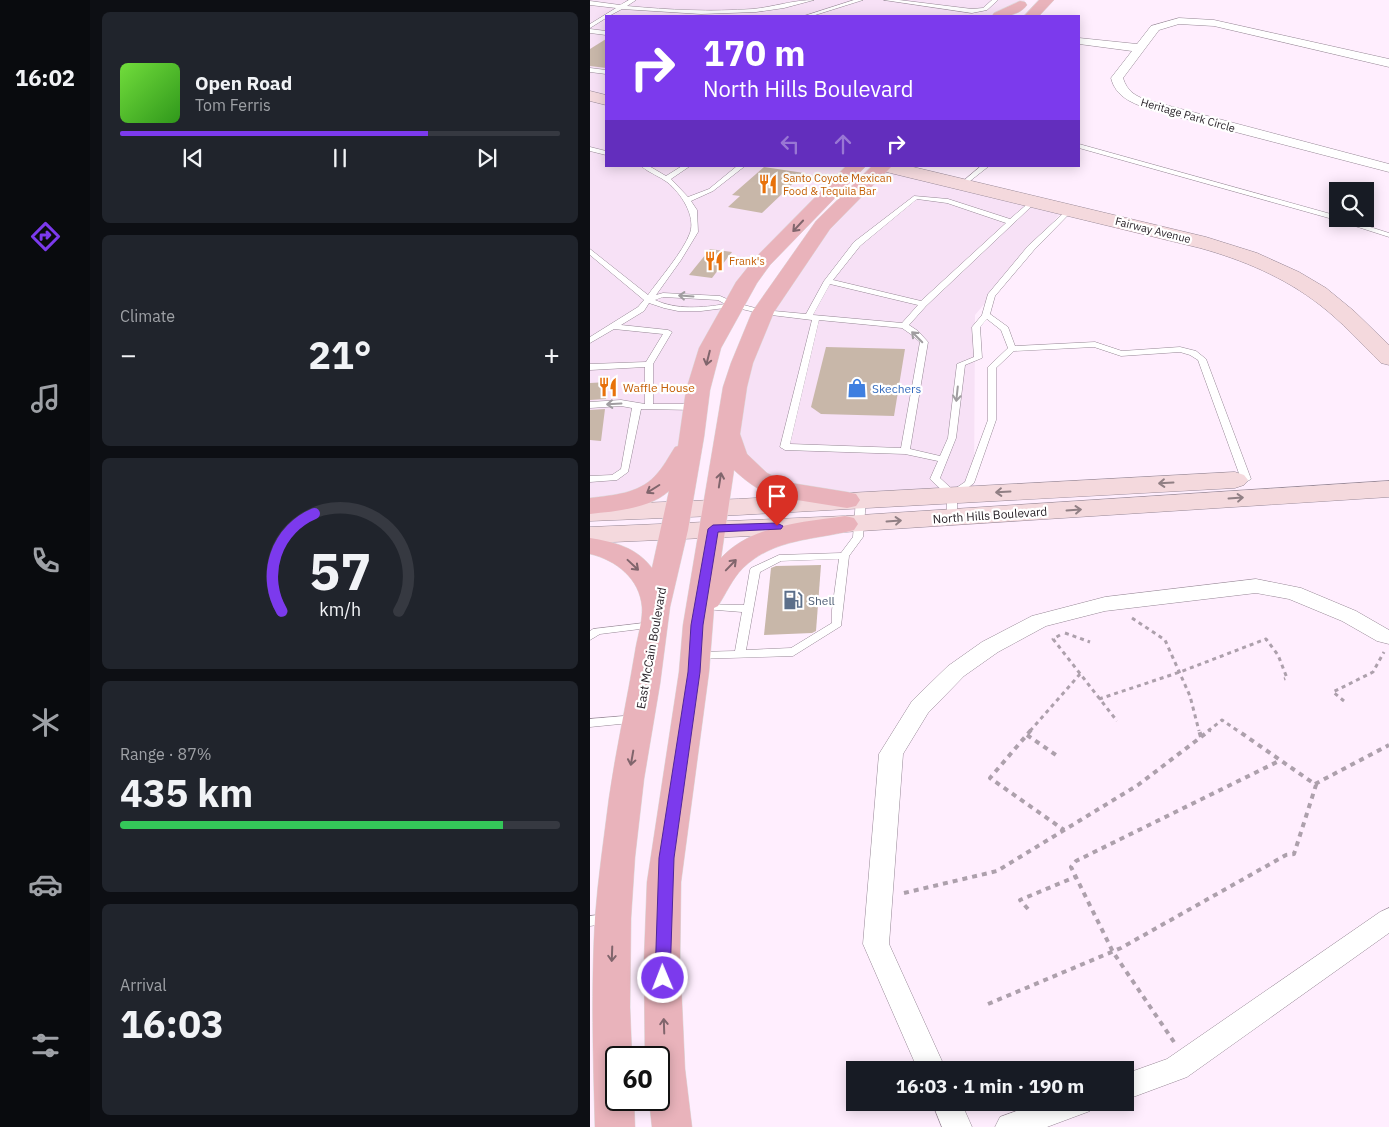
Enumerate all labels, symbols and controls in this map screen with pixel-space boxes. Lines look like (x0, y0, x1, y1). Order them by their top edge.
text: 170 m (703, 30, 806, 76)
icon: right (620, 35, 685, 100)
text: 16:02 (15, 63, 75, 92)
text: Open Road (195, 71, 292, 95)
text: North Hills Boulevard (703, 74, 913, 103)
text: Tom Ferris (195, 95, 271, 115)
street label: Heritage Park Circle (1139, 95, 1237, 135)
icon: left (776, 130, 804, 158)
icon: ahead (829, 130, 857, 158)
icon: right (882, 130, 910, 158)
icon: previous (179, 144, 207, 172)
icon: pause (326, 144, 354, 172)
icon: next (473, 144, 501, 172)
place label: Santo Coyote Mexican Food & Tequila Bar (783, 171, 892, 198)
restaurant icon: Santo Coyote Mexican Food & Tequila Bar (757, 173, 779, 195)
map controls (1329, 182, 1374, 227)
button: search (1329, 182, 1374, 227)
street label: Fairway Avenue (1114, 214, 1192, 246)
icon: directions (28, 219, 63, 254)
one-way arrow (792, 219, 804, 232)
restaurant icon: Frank's (703, 250, 725, 272)
place label: Frank's (729, 254, 765, 268)
one-way arrow (678, 292, 694, 301)
text: Climate (120, 306, 175, 326)
text: 21° (308, 330, 372, 379)
one-way arrow (911, 331, 924, 343)
text: − (120, 336, 137, 373)
text: + (543, 336, 560, 373)
one-way arrow (702, 350, 712, 366)
restaurant icon: Waffle House (597, 376, 619, 398)
shop icon: Skechers (846, 377, 868, 399)
place label: Waffle House (623, 380, 695, 395)
icon: music (28, 381, 63, 416)
place label: Skechers (872, 381, 922, 396)
one-way arrow (952, 386, 962, 402)
one-way arrow (606, 399, 622, 408)
one-way arrow (715, 473, 725, 489)
pin (756, 475, 798, 526)
one-way arrow (1158, 479, 1174, 488)
icon: arrive (763, 482, 791, 510)
one-way arrow (646, 485, 660, 495)
one-way arrow (996, 487, 1012, 496)
one-way arrow (1227, 494, 1243, 503)
street label: North Hills Boulevard (932, 504, 1048, 526)
one-way arrow (1065, 505, 1081, 514)
one-way arrow (886, 517, 902, 526)
text: 57 (309, 537, 371, 604)
icon: phone (28, 543, 63, 578)
one-way arrow (627, 559, 640, 571)
one-way arrow (725, 559, 737, 571)
street label: East McCain Boulevard (633, 586, 669, 710)
fuel station icon: Shell (782, 589, 804, 611)
place label: Shell (808, 593, 835, 608)
text: km/h (319, 598, 361, 621)
icon: climate (28, 705, 63, 740)
text: Range · 87% (120, 744, 212, 764)
one-way arrow (626, 750, 636, 766)
text: 435 km (120, 768, 253, 817)
icon: car (28, 867, 63, 902)
one-way arrow (608, 946, 617, 962)
position arrow (636, 951, 688, 1003)
text: Arrival (120, 975, 167, 995)
text: 16:03 (120, 999, 224, 1048)
one-way arrow (659, 1018, 669, 1034)
icon: filters (28, 1028, 63, 1063)
speed limit sign: 60 (605, 1046, 670, 1111)
text: 16:03 · 1 min · 190 m (896, 1074, 1084, 1098)

